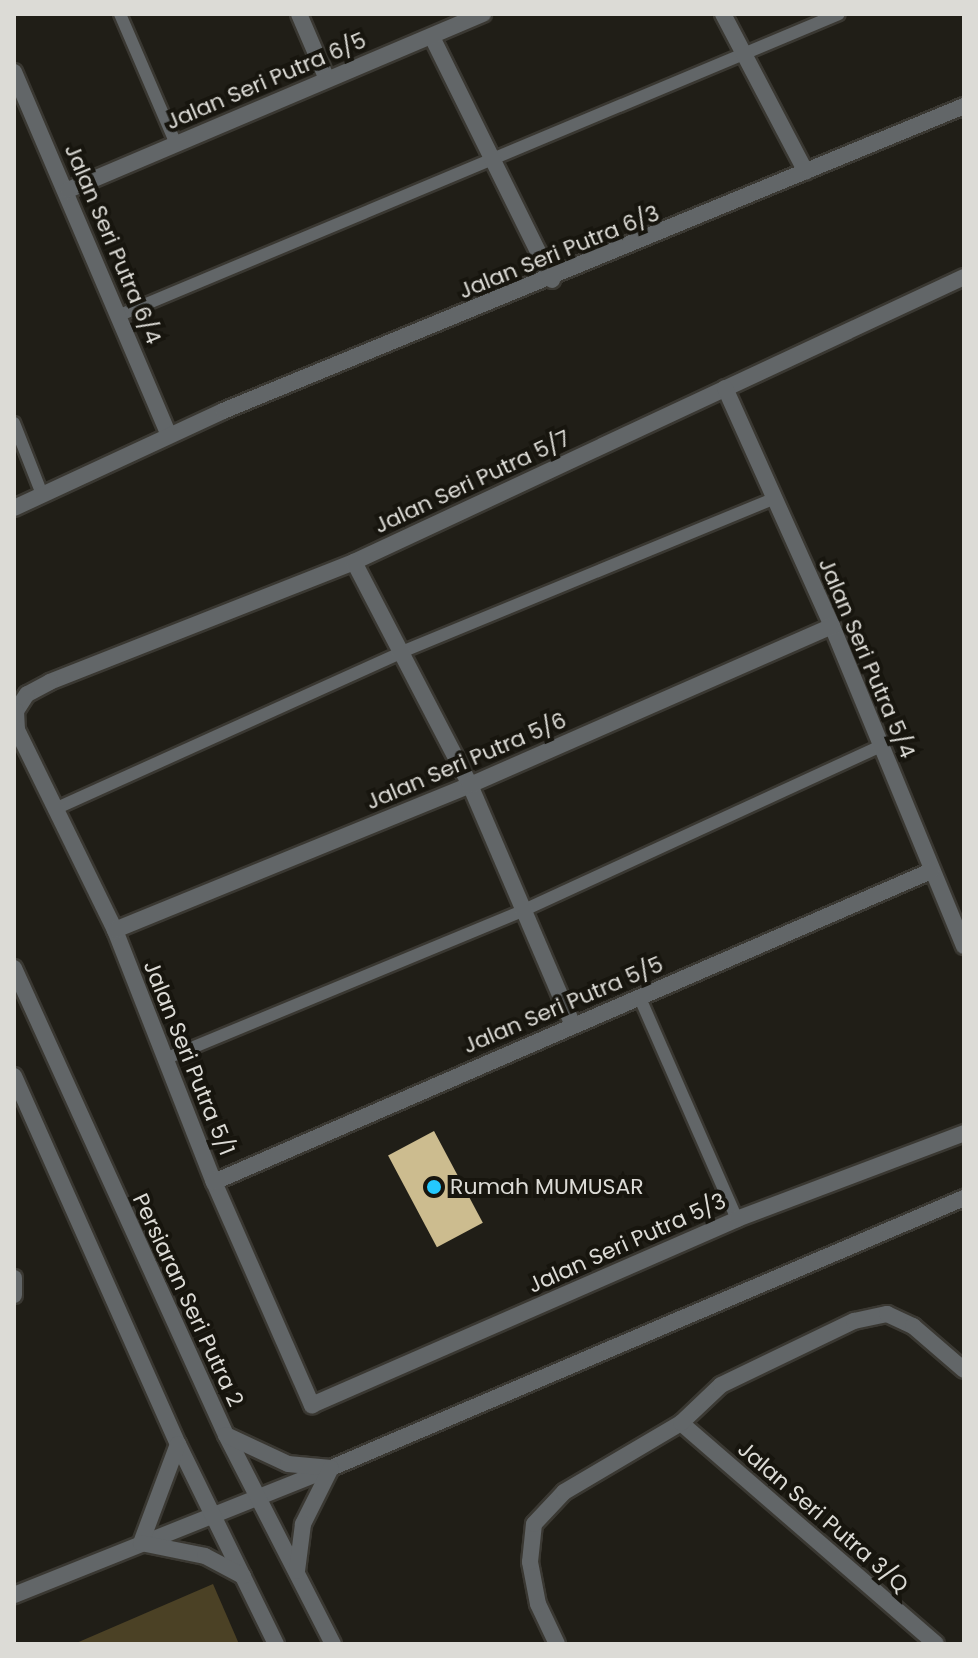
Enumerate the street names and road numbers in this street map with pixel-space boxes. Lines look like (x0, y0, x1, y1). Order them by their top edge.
street label: Jalan Seri Putra 6/5 (162, 27, 370, 135)
street label: Jalan Seri Putra 6/4 (59, 140, 167, 348)
street label: Jalan Seri Putra 6/3 (455, 200, 663, 304)
street label: Jalan Seri Putra 5/7 (370, 425, 574, 539)
street label: Jalan Seri Putra 5/4 (813, 554, 921, 762)
street label: Jalan Seri Putra 5/6 (362, 707, 570, 815)
street label: Jalan Seri Putra 5/5 (459, 951, 667, 1059)
street label: Jalan Seri Putra 5/1 (138, 957, 240, 1159)
street label: Jalan Seri Putra 5/3 (524, 1187, 730, 1299)
street label: Persiaran Seri Putra 2 (127, 1189, 249, 1411)
street label: Jalan Seri Putra 3/Q (732, 1436, 914, 1598)

